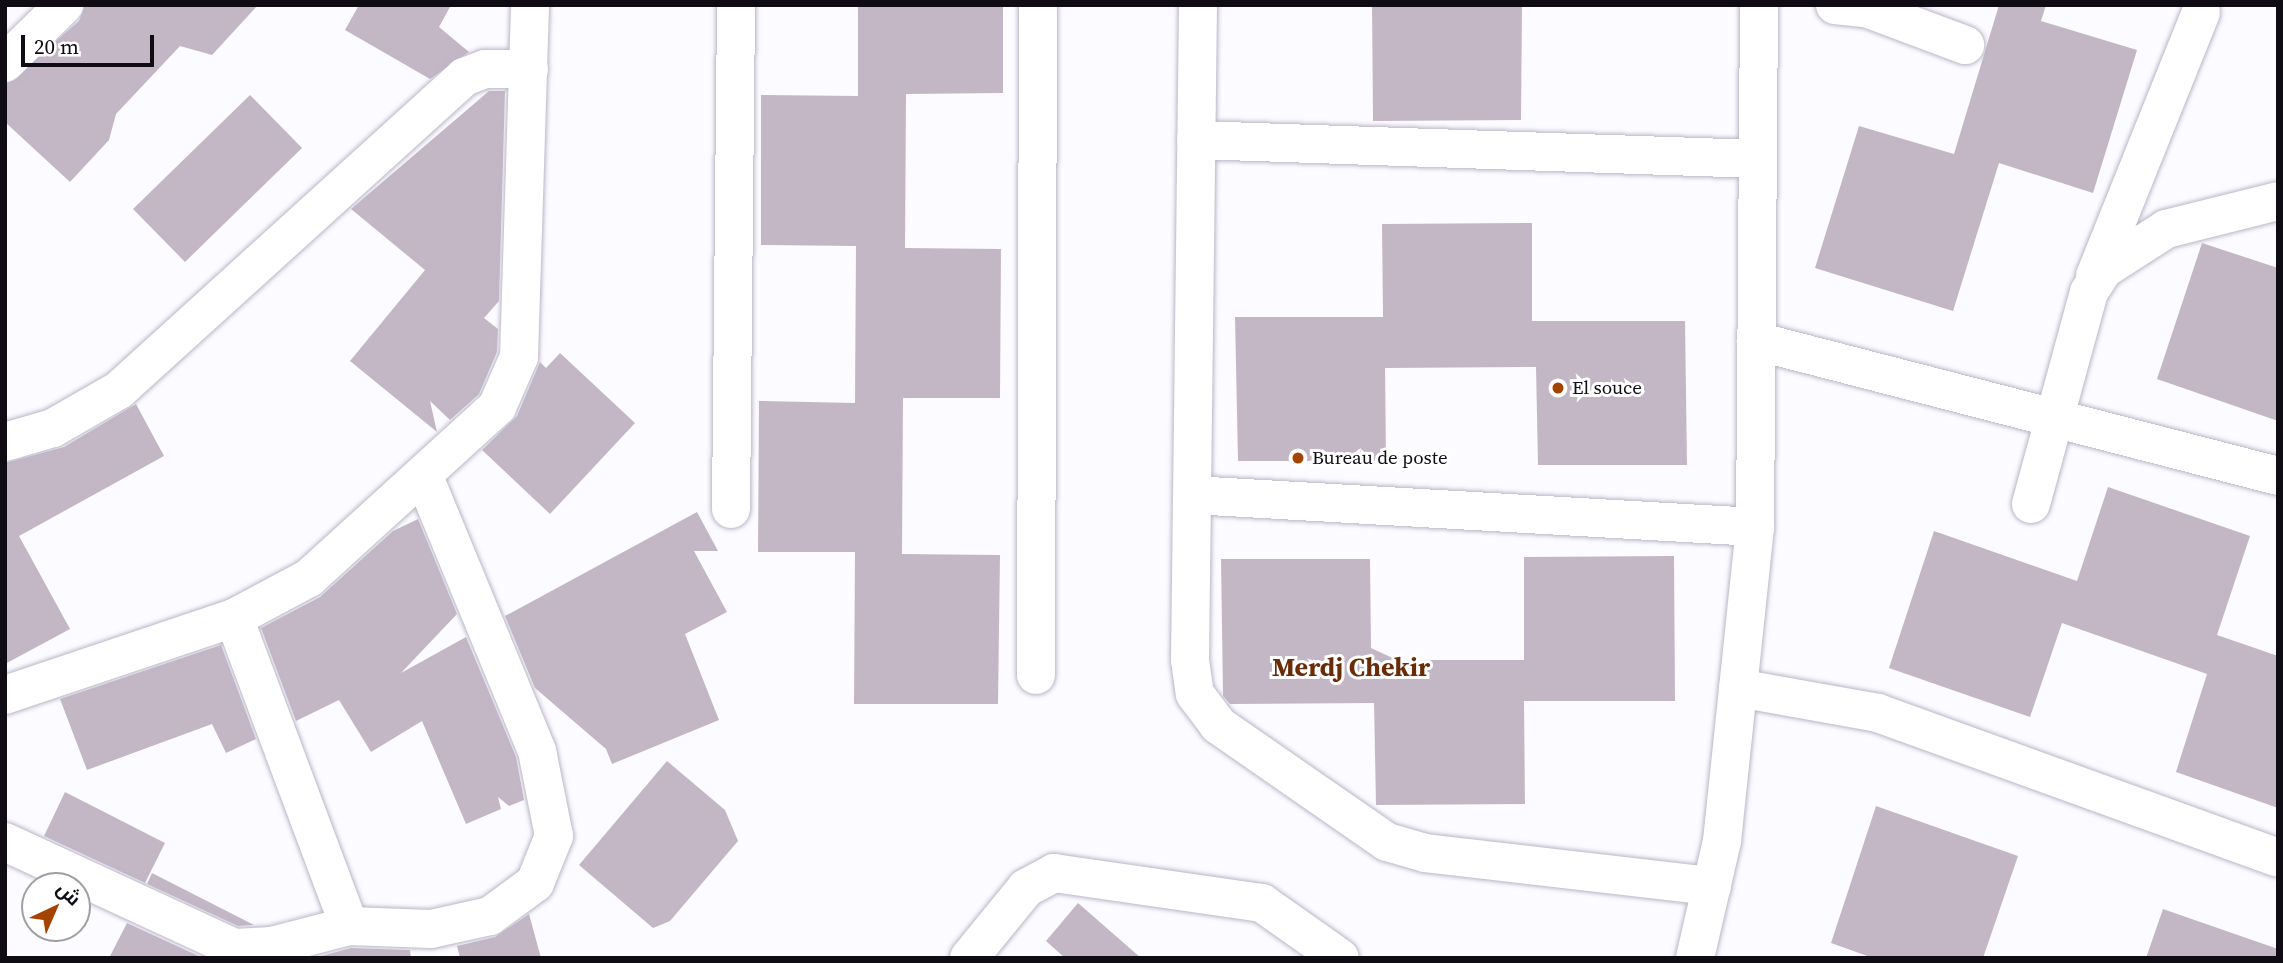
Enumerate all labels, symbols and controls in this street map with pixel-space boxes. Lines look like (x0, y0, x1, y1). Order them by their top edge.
scale bar (24, 21, 158, 65)
text: 20 m (34, 32, 79, 61)
place label: El souce (1572, 377, 1642, 399)
marker: El souce (1550, 380, 1566, 396)
place label: Bureau de poste (1312, 447, 1448, 469)
marker: Bureau de poste (1290, 450, 1306, 466)
district label: Merdj Chekir (1272, 652, 1430, 684)
north arrow (21, 872, 91, 942)
text: ش (51, 876, 87, 911)

